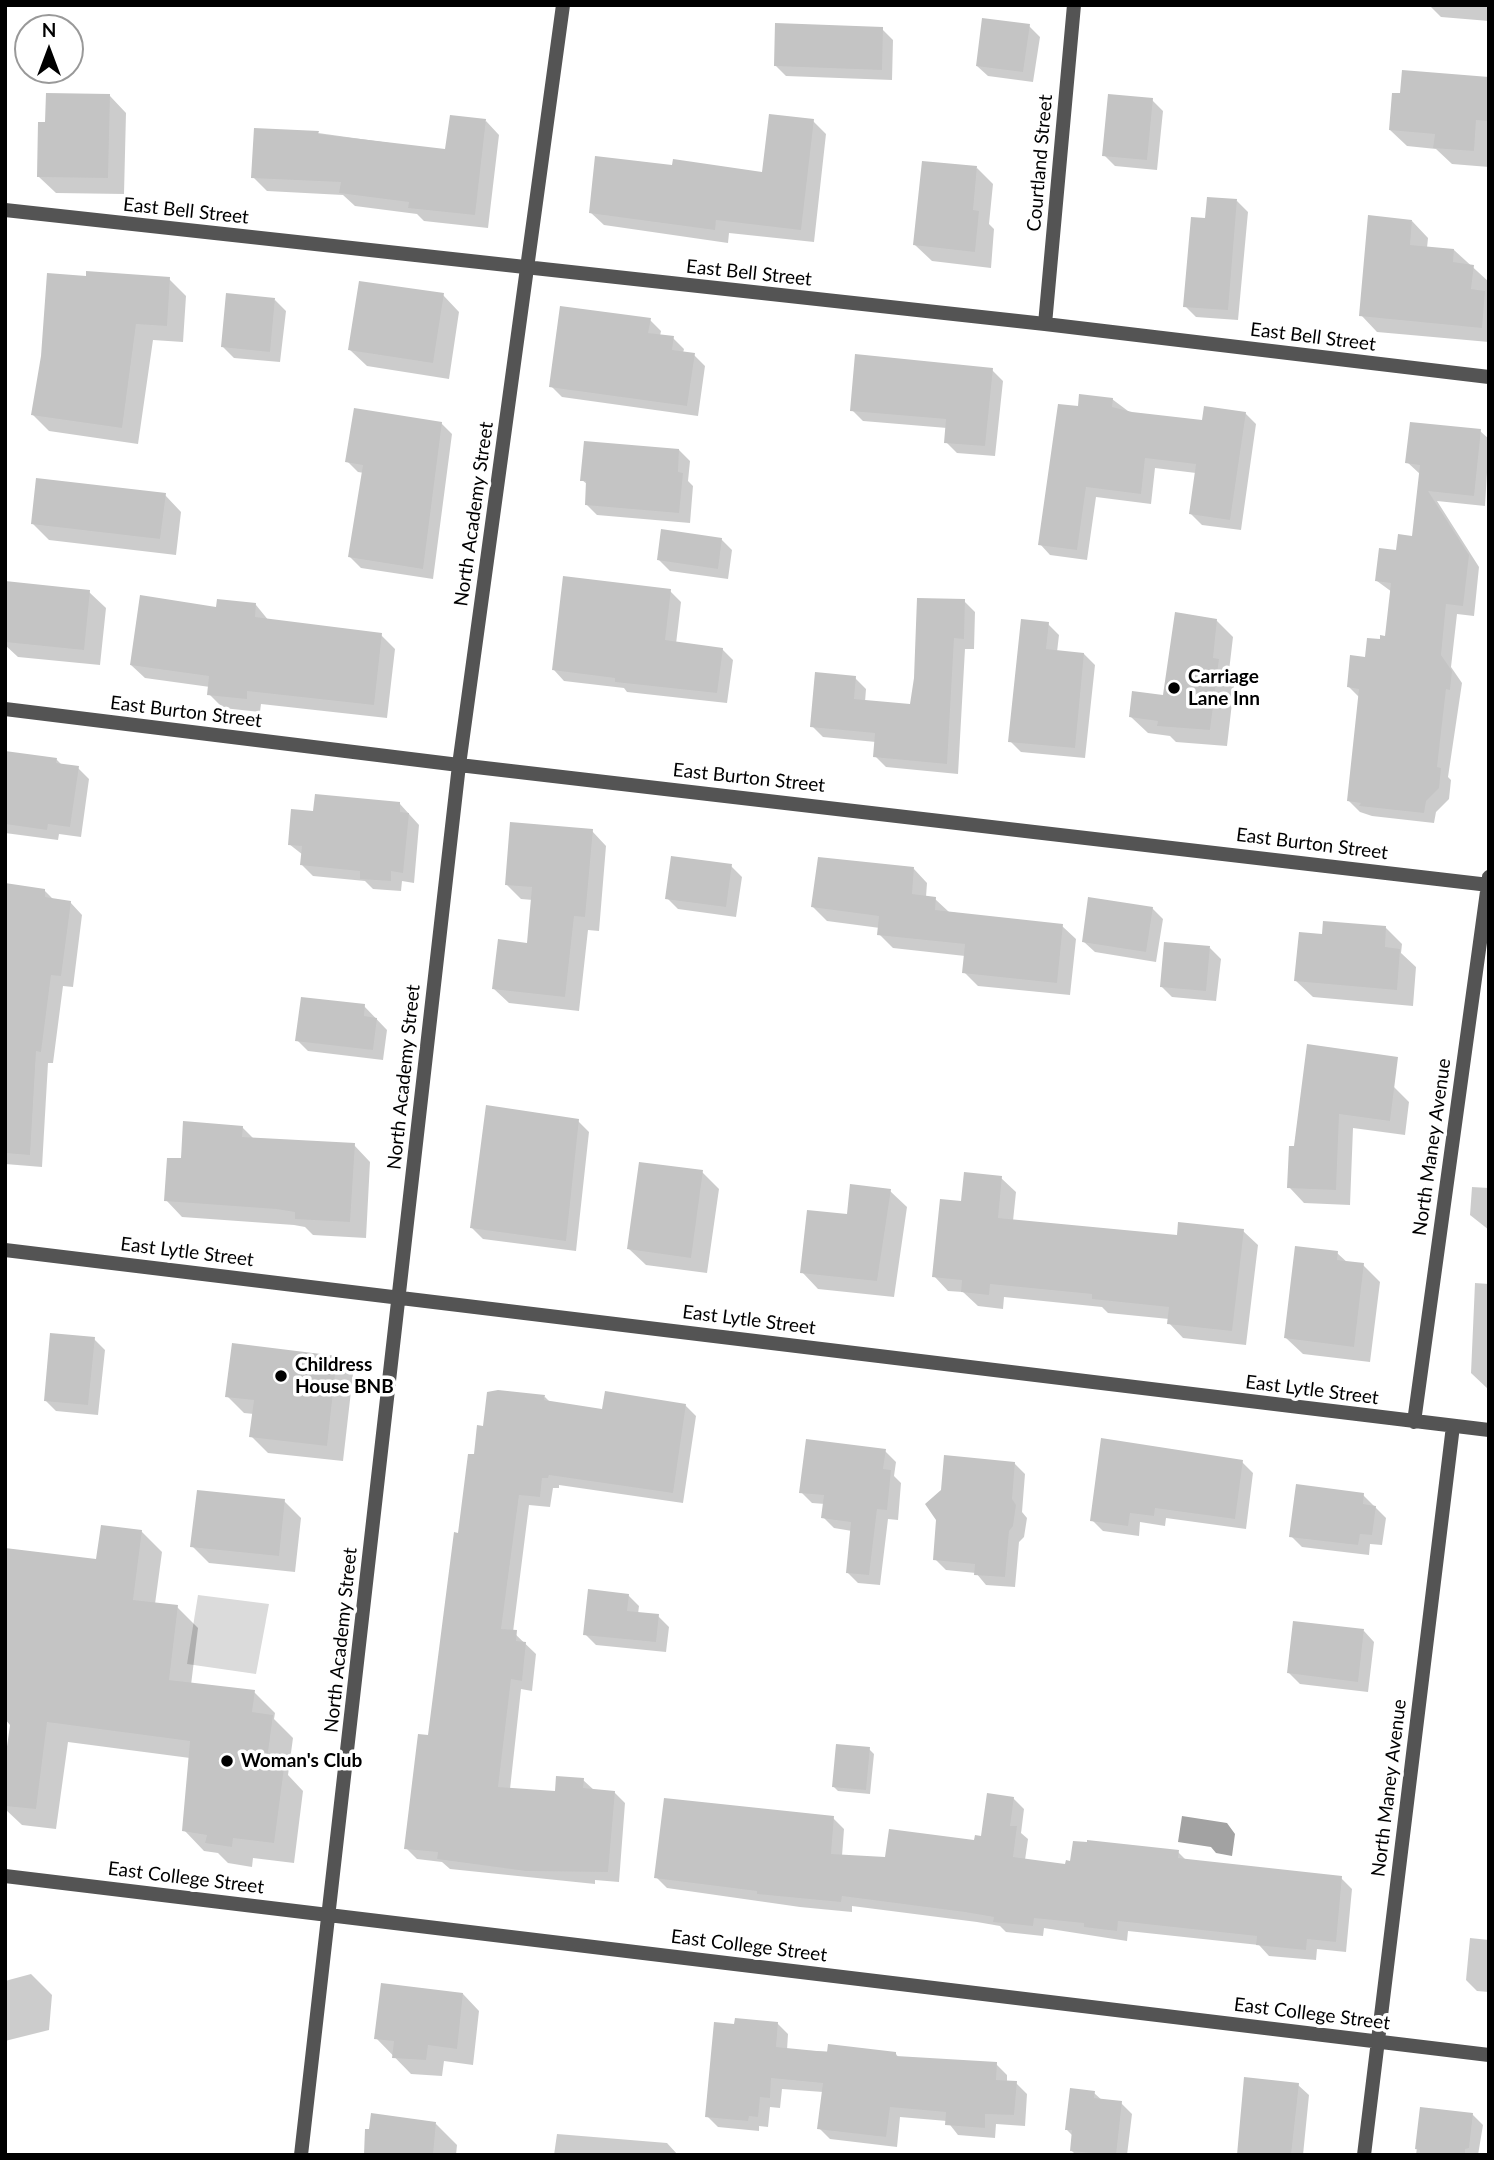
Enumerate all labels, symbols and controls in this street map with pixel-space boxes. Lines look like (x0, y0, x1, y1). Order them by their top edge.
north arrow (14, 14, 84, 84)
text: N (42, 18, 56, 41)
street label: Courtland Street (1023, 93, 1057, 233)
street label: East Bell Street (122, 193, 250, 229)
street label: East Bell Street (685, 255, 813, 291)
street label: East Bell Street (1249, 318, 1377, 356)
street label: North Academy Street (450, 420, 498, 608)
place label: Carriage Lane Inn (1188, 666, 1260, 710)
marker: Carriage Lane Inn (1166, 680, 1182, 696)
street label: East Burton Street (109, 691, 263, 733)
street label: East Burton Street (672, 759, 826, 797)
street label: East Burton Street (1235, 823, 1389, 865)
street label: North Academy Street (383, 983, 425, 1171)
street label: North Maney Avenue (1408, 1057, 1456, 1237)
street label: East Lytle Street (119, 1233, 255, 1271)
street label: East Lytle Street (681, 1301, 817, 1339)
place label: Childress House BNB (295, 1354, 394, 1398)
marker: Childress House BNB (273, 1368, 289, 1384)
street label: East Lytle Street (1244, 1371, 1380, 1409)
street label: North Academy Street (320, 1546, 362, 1734)
street label: North Maney Avenue (1367, 1698, 1411, 1878)
place label: Woman's Club (241, 1750, 362, 1772)
marker: Woman's Club (219, 1753, 235, 1769)
street label: East College Street (107, 1857, 265, 1899)
street label: East College Street (670, 1925, 828, 1967)
street label: East College Street (1233, 1993, 1391, 2035)

